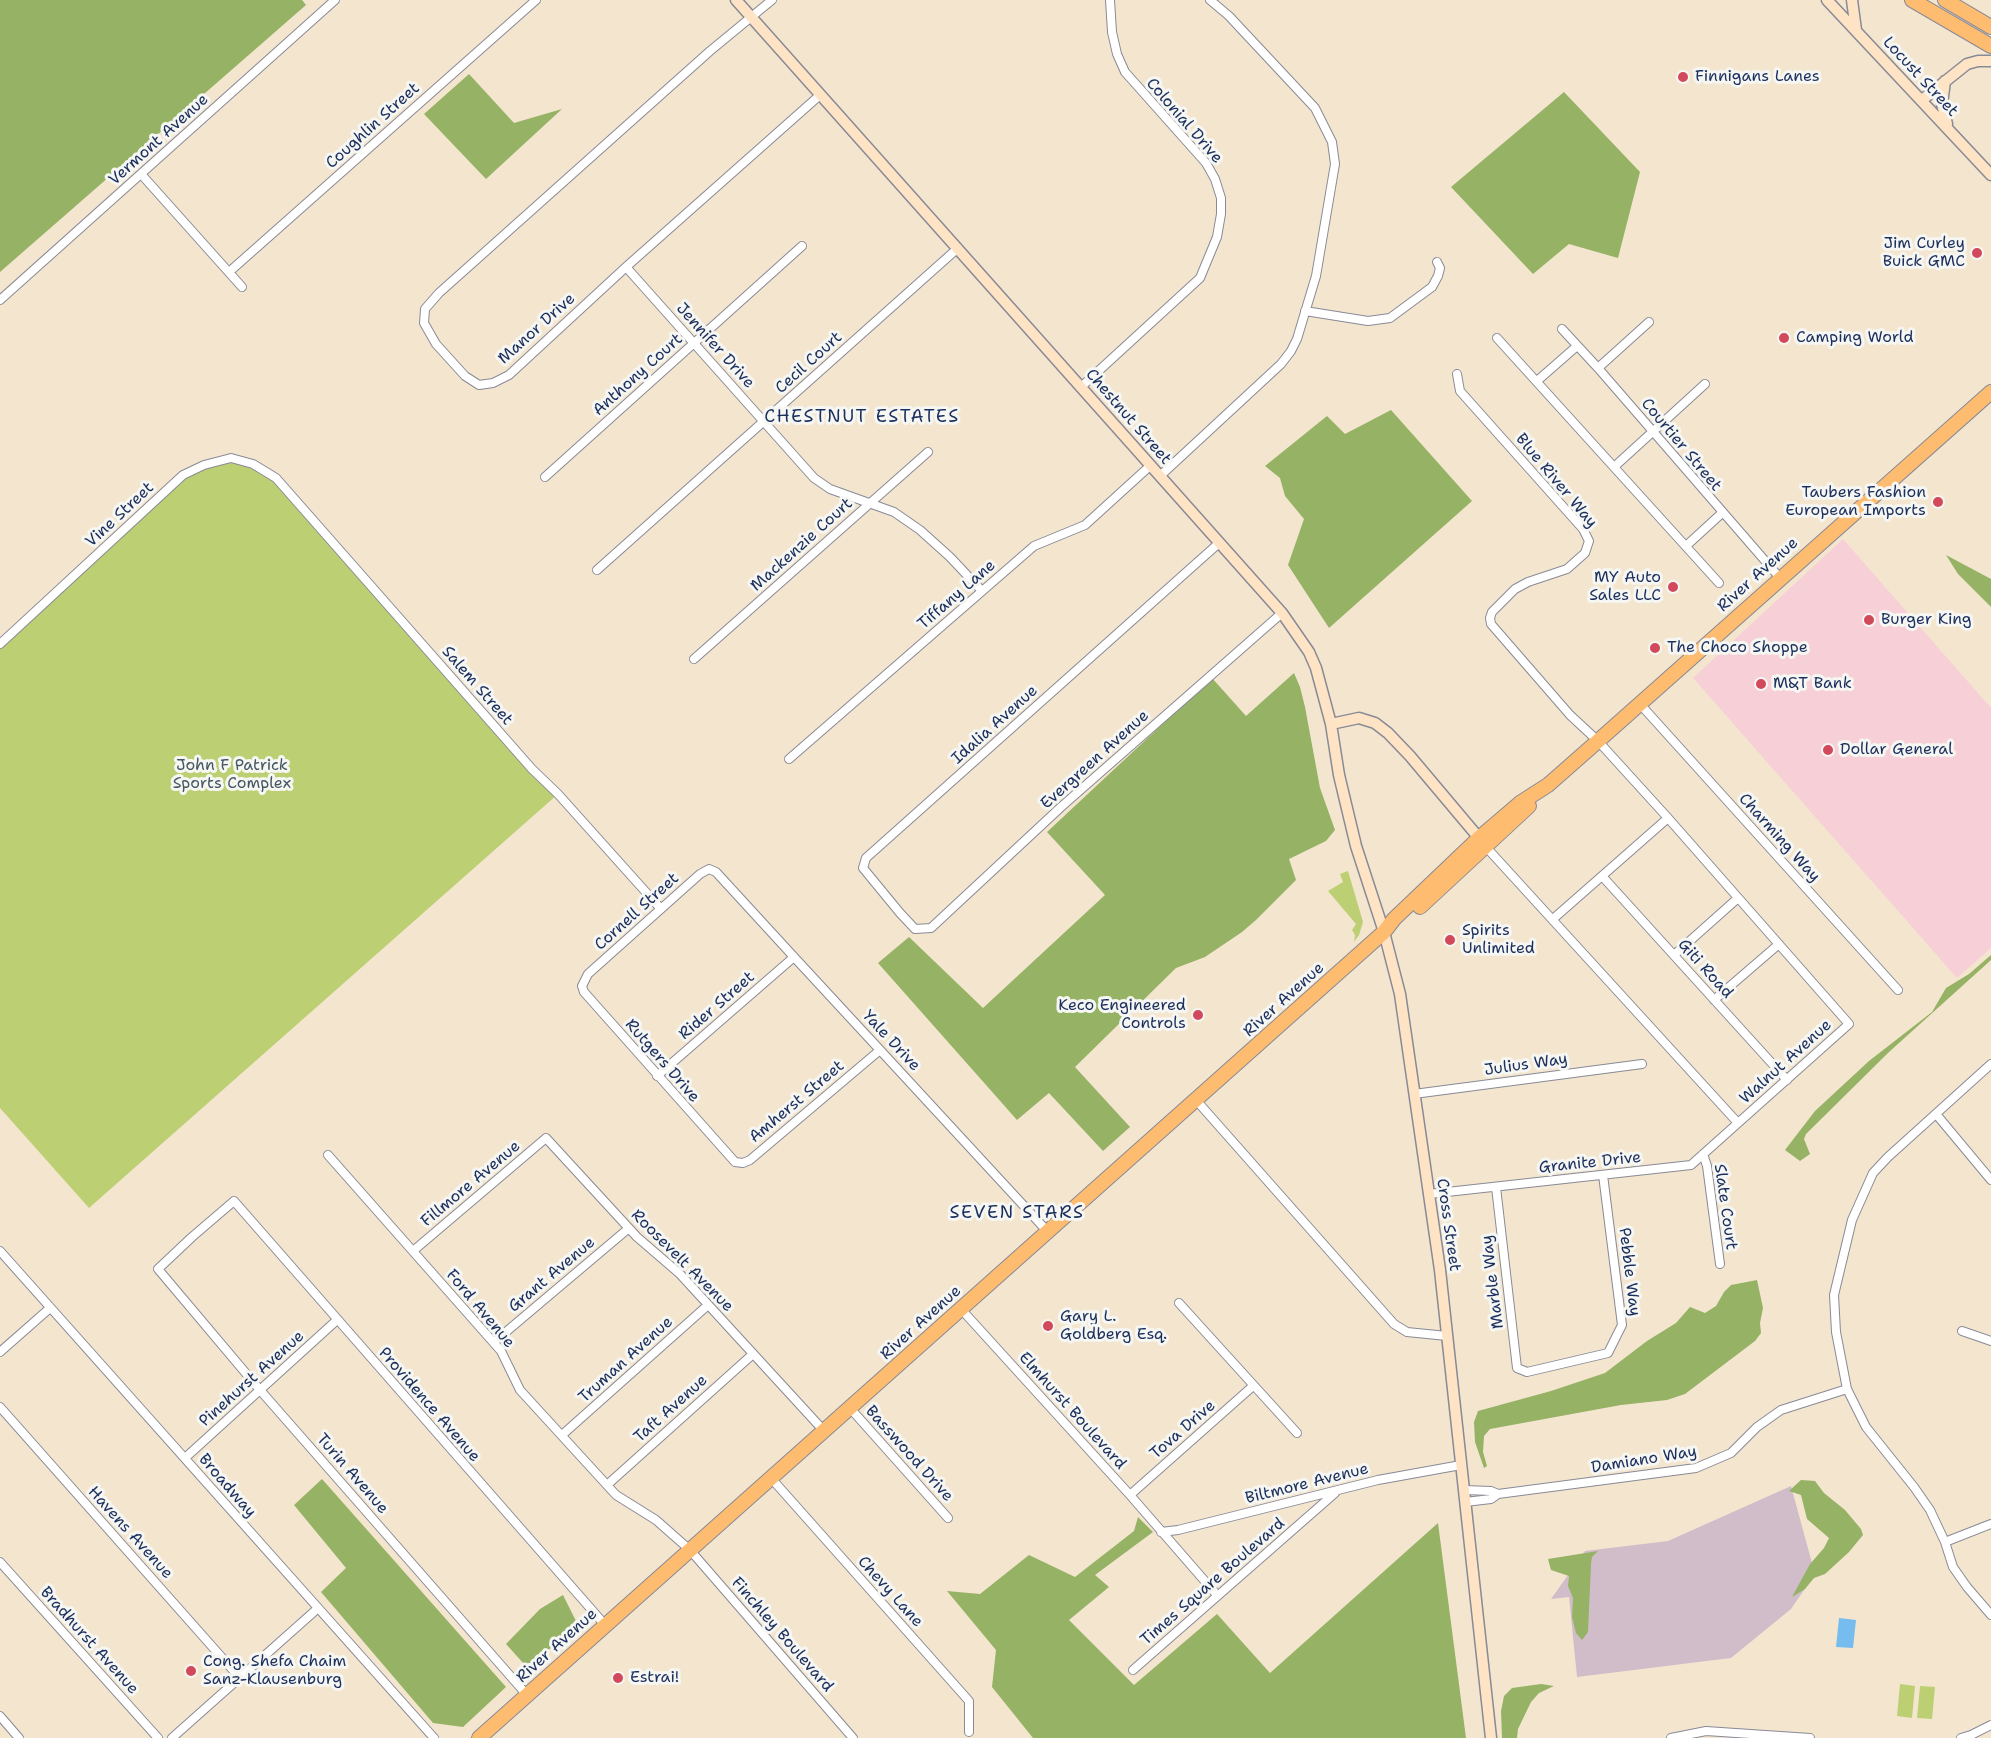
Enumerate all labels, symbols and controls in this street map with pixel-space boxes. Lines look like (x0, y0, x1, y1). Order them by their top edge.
street label: Locust Street (1878, 33, 1962, 121)
place label: Finnigans Lanes (1695, 67, 1820, 87)
marker: Finnigans Lanes (1676, 70, 1690, 84)
street label: Colonial Drive (1142, 74, 1226, 168)
street label: Coughlin Street (322, 79, 424, 173)
street label: Vermont Avenue (105, 90, 213, 190)
place label: Jim Curley Buick GMC (1883, 234, 1965, 272)
marker: Jim Curley Buick GMC (1970, 246, 1984, 260)
street label: Manor Drive (495, 289, 579, 369)
street label: Jennifer Drive (672, 299, 758, 393)
street label: Cecil Court (772, 328, 846, 398)
place label: Camping World (1796, 328, 1914, 348)
street label: Anthony Court (589, 330, 687, 420)
marker: Camping World (1777, 331, 1791, 345)
street label: Chestnut Street (1081, 365, 1175, 469)
street label: Courtier Street (1637, 395, 1725, 495)
district label: CHESTNUT ESTATES (764, 406, 960, 428)
street label: Blue River Way (1511, 430, 1601, 532)
street label: Vine Street (82, 479, 158, 551)
place label: Taubers Fashion European Imports (1785, 483, 1926, 521)
street label: Mackenzie Court (747, 494, 857, 596)
marker: Taubers Fashion European Imports (1931, 495, 1945, 509)
street label: River Avenue (1714, 534, 1802, 616)
street label: Tiffany Lane (914, 556, 1000, 634)
place label: MY Auto Sales LLC (1589, 568, 1661, 606)
marker: MY Auto Sales LLC (1666, 580, 1680, 594)
place label: Burger King (1881, 610, 1972, 630)
marker: Burger King (1862, 613, 1876, 627)
place label: The Choco Shoppe (1667, 638, 1808, 658)
marker: The Choco Shoppe (1648, 641, 1662, 655)
street label: Salem Street (437, 643, 517, 729)
place label: M&T Bank (1773, 674, 1852, 694)
marker: M&T Bank (1754, 677, 1768, 691)
street label: Idalia Avenue (948, 681, 1042, 769)
street label: Evergreen Avenue (1037, 706, 1153, 814)
place label: Dollar General (1840, 740, 1953, 760)
marker: Dollar General (1821, 743, 1835, 757)
park label: John F Patrick Sports Complex (173, 756, 291, 794)
street label: Charming Way (1734, 790, 1824, 886)
street label: Cornell Street (591, 869, 683, 955)
place label: Spirits Unlimited (1462, 921, 1535, 959)
marker: Spirits Unlimited (1443, 933, 1457, 947)
street label: Giti Road (1673, 935, 1737, 1003)
street label: River Avenue (1240, 959, 1328, 1041)
street label: Rider Street (675, 968, 759, 1044)
place label: Keco Engineered Controls (1058, 996, 1186, 1034)
street label: Yale Drive (858, 1007, 924, 1075)
marker: Keco Engineered Controls (1191, 1008, 1205, 1022)
street label: Rutgers Drive (621, 1015, 703, 1107)
street label: Walnut Avenue (1736, 1016, 1836, 1108)
street label: Julius Way (1483, 1050, 1569, 1080)
street label: Amherst Street (746, 1057, 848, 1147)
street label: Fillmore Avenue (417, 1137, 525, 1231)
street label: Granite Drive (1538, 1148, 1642, 1178)
street label: Slate Court (1709, 1163, 1741, 1251)
street label: Cross Street (1432, 1177, 1464, 1273)
district label: SEVEN STARS (949, 1202, 1085, 1224)
street label: Roosevelt Avenue (627, 1206, 737, 1316)
street label: Pebble Way (1614, 1227, 1644, 1317)
street label: Grant Avenue (505, 1233, 599, 1317)
street label: Marble Way (1478, 1234, 1508, 1330)
street label: Ford Avenue (442, 1266, 518, 1352)
street label: River Avenue (877, 1282, 965, 1364)
place label: Gary L. Goldberg Esq. (1060, 1307, 1167, 1345)
street label: Truman Avenue (575, 1313, 677, 1407)
marker: Gary L. Goldberg Esq. (1041, 1319, 1055, 1333)
street label: Pinehurst Avenue (196, 1327, 308, 1431)
street label: Providence Avenue (374, 1344, 484, 1466)
street label: Elmhurst Boulevard (1014, 1348, 1130, 1474)
street label: Taft Avenue (630, 1371, 712, 1447)
street label: Tova Drive (1146, 1396, 1220, 1464)
street label: Basswood Drive (861, 1402, 957, 1506)
street label: Turin Avenue (312, 1430, 392, 1518)
street label: Damiano Way (1590, 1442, 1698, 1478)
street label: Broadway (194, 1450, 260, 1522)
street label: Biltmore Avenue (1243, 1459, 1371, 1509)
street label: Havens Avenue (84, 1483, 176, 1583)
street label: Times Square Boulevard (1137, 1514, 1289, 1650)
street label: Chevy Lane (853, 1553, 927, 1631)
street label: Finchley Boulevard (727, 1574, 837, 1696)
street label: Bradhurst Avenue (36, 1583, 142, 1699)
street label: River Avenue (513, 1605, 601, 1687)
place label: Cong. Shefa Chaim Sanz-Klausenburg (203, 1652, 346, 1690)
marker: Cong. Shefa Chaim Sanz-Klausenburg (184, 1664, 198, 1678)
place label: Estrai! (630, 1668, 679, 1688)
marker: Estrai! (611, 1671, 625, 1685)

